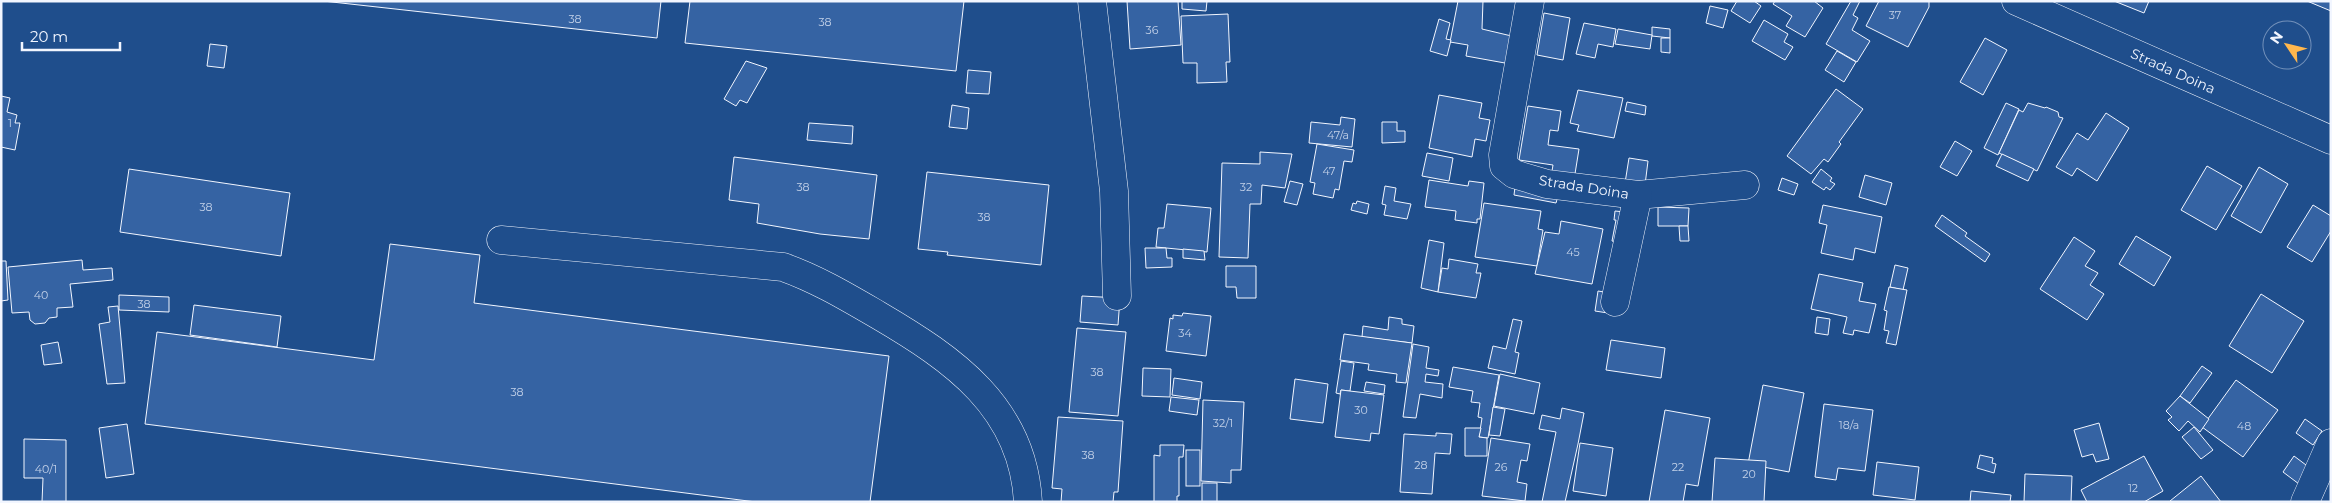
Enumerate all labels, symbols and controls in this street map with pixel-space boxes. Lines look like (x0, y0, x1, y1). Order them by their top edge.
house number: 37 (1889, 8, 1901, 22)
house number: 38 (568, 12, 582, 26)
house number: 38 (818, 15, 832, 29)
scale bar (22, 20, 120, 52)
north arrow (2262, 20, 2312, 70)
house number: 36 (1146, 23, 1159, 37)
text: 20 m (30, 27, 68, 46)
text: N (2266, 28, 2287, 47)
street label: Strada Doina (2128, 44, 2218, 98)
house number: 1 (8, 116, 12, 130)
house number: 47/a (1327, 128, 1349, 142)
house number: 47 (1322, 164, 1336, 178)
street label: Strada Doina (1538, 171, 1630, 203)
house number: 38 (796, 180, 810, 194)
house number: 32 (1240, 180, 1252, 194)
house number: 38 (199, 200, 213, 214)
house number: 38 (977, 210, 991, 224)
house number: 45 (1566, 245, 1580, 259)
house number: 40 (34, 288, 48, 302)
house number: 38 (137, 297, 151, 311)
house number: 34 (1178, 326, 1192, 340)
house number: 38 (1090, 365, 1104, 379)
house number: 38 (510, 385, 524, 399)
house number: 30 (1354, 403, 1368, 417)
house number: 32/1 (1213, 416, 1233, 430)
house number: 18/a (1839, 418, 1859, 432)
house number: 48 (2237, 419, 2251, 433)
house number: 38 (1081, 448, 1095, 462)
house number: 28 (1414, 458, 1428, 472)
house number: 26 (1495, 460, 1508, 474)
house number: 22 (1672, 460, 1684, 474)
house number: 40/1 (35, 462, 57, 476)
house number: 20 (1742, 467, 1756, 481)
house number: 12 (2128, 481, 2138, 495)

